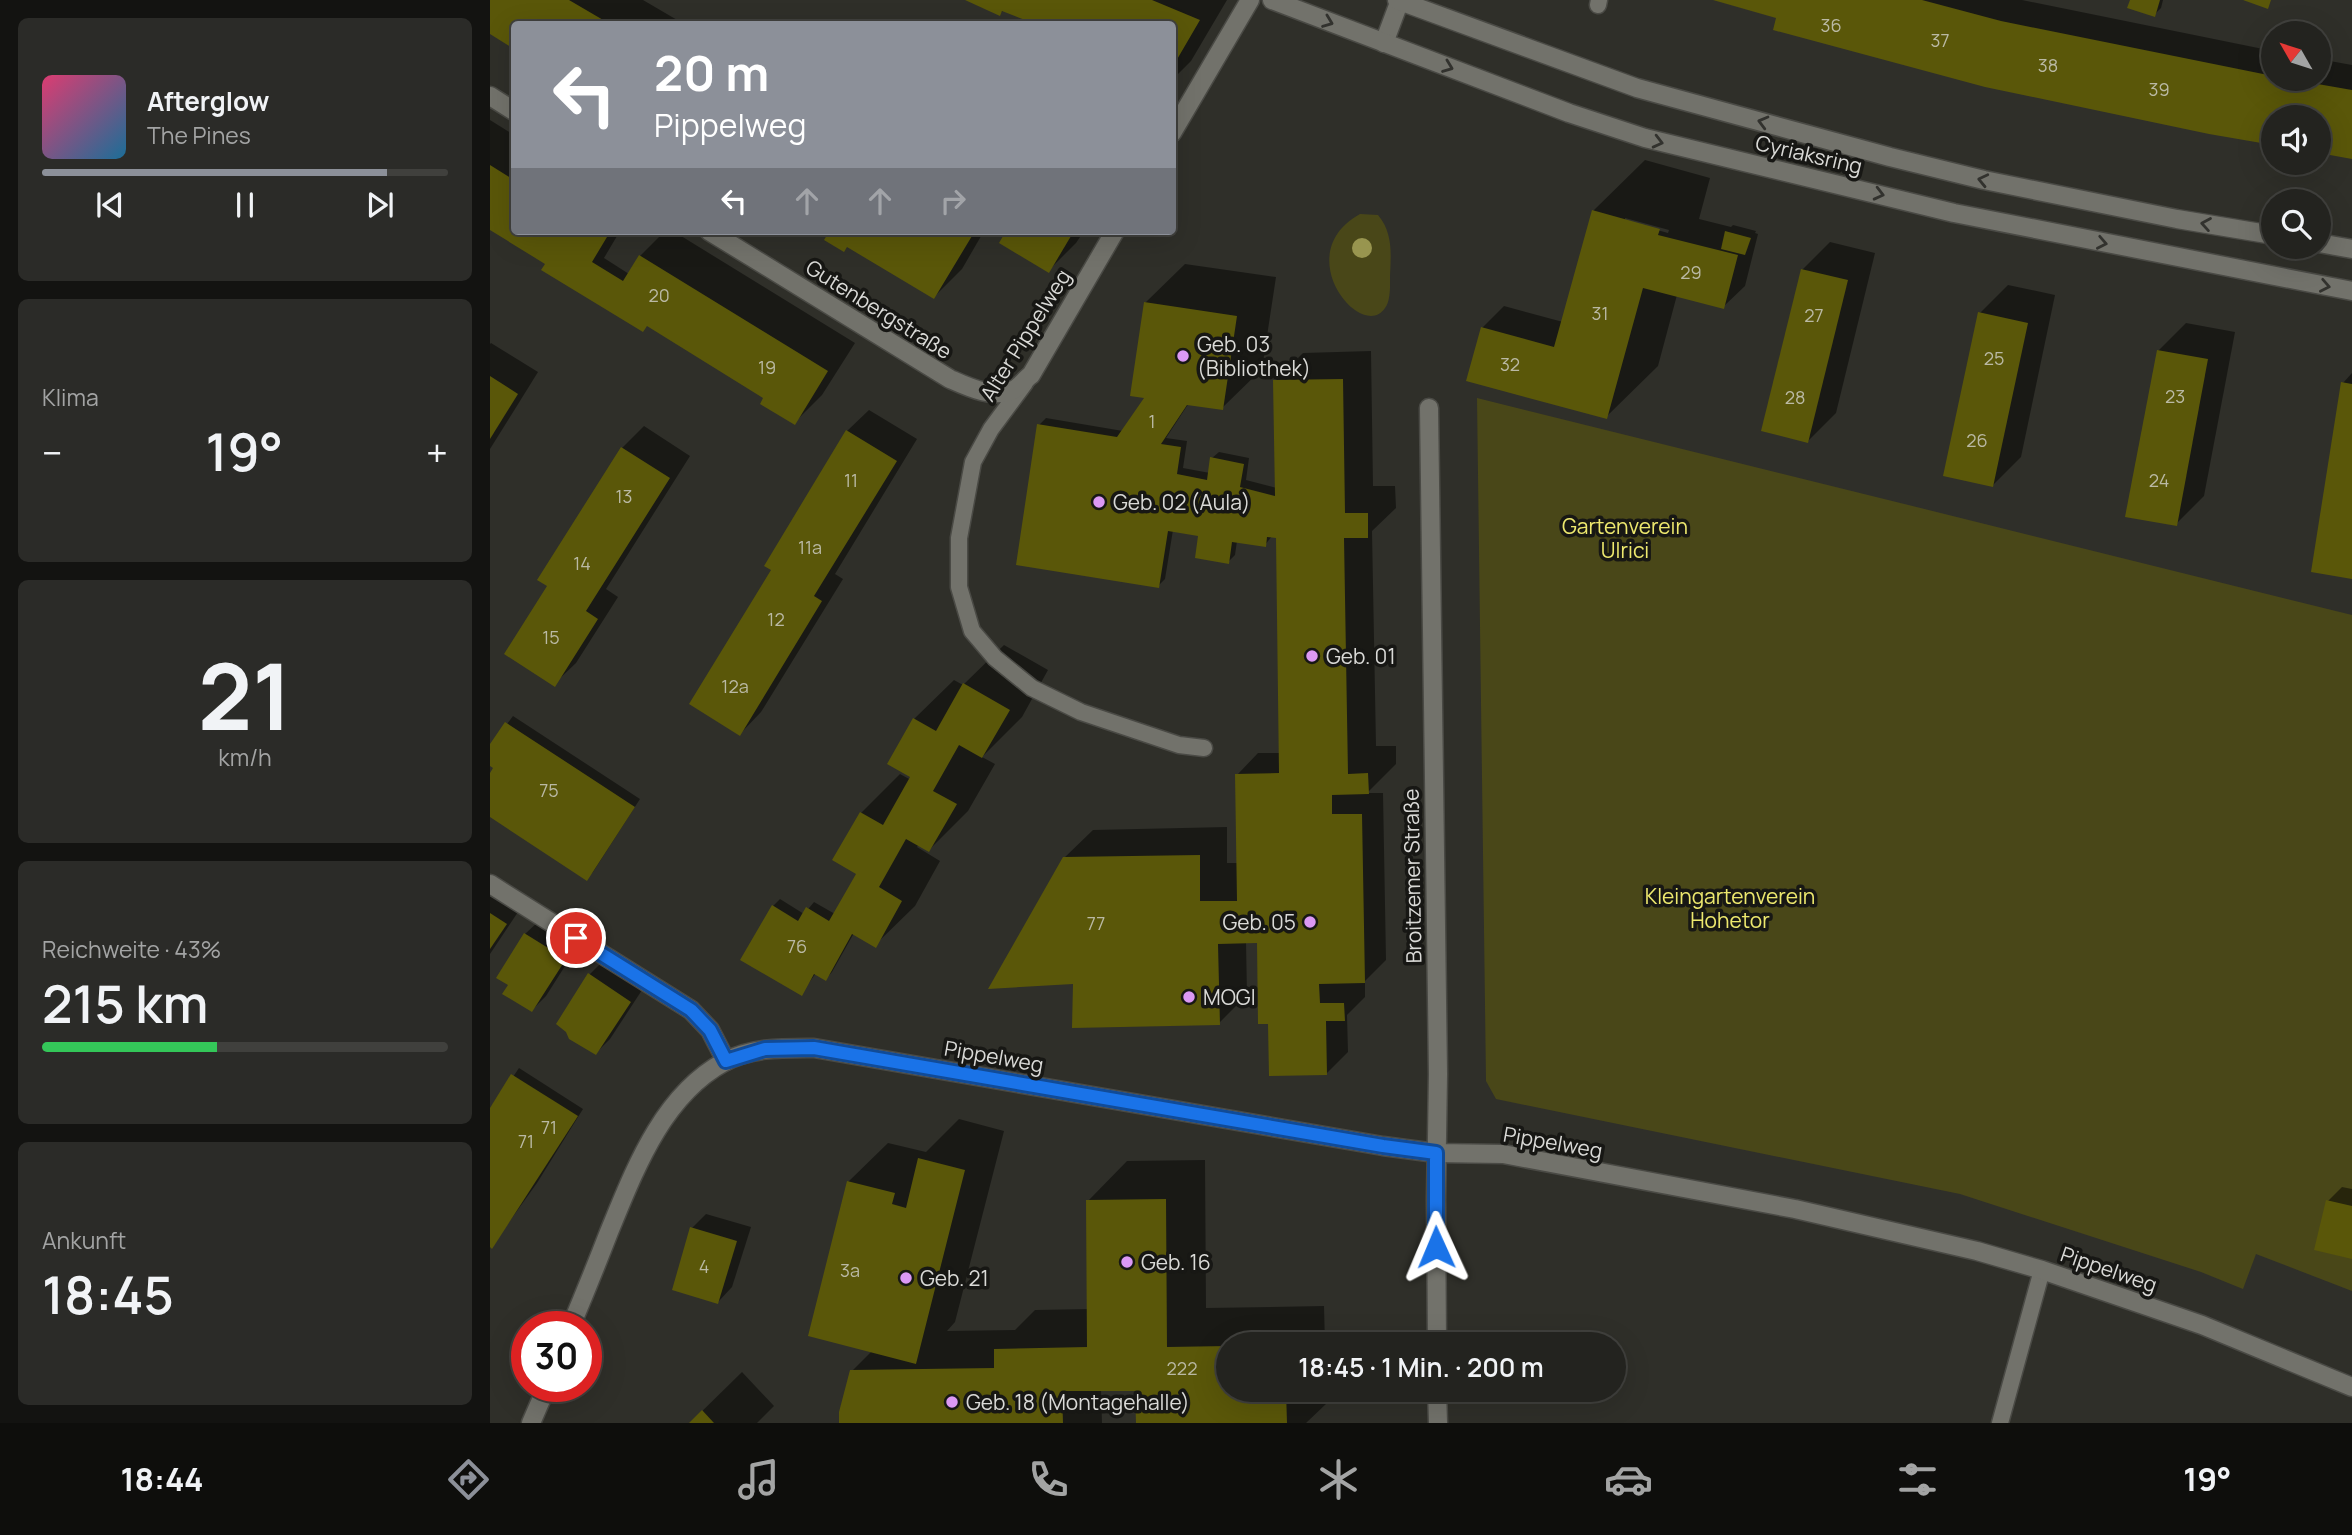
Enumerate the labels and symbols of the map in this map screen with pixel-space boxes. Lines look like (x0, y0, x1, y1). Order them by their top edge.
house number: 36 (1820, 13, 1842, 37)
one-way arrow (1322, 14, 1334, 28)
north arrow (2261, 21, 2331, 91)
house number: 37 (1931, 28, 1950, 52)
house number: 38 (2038, 53, 2058, 77)
one-way arrow (1442, 59, 1454, 73)
house number: 39 (2148, 77, 2170, 101)
one-way arrow (1757, 116, 1769, 130)
street label: Cyriaksring (1753, 128, 1865, 180)
one-way arrow (1652, 133, 1664, 148)
one-way arrow (1977, 173, 1989, 188)
one-way arrow (1873, 186, 1885, 200)
one-way arrow (2200, 217, 2212, 232)
one-way arrow (2096, 234, 2108, 249)
street label: Gutenbergstraße (801, 253, 957, 365)
house number: 29 (1680, 260, 1702, 284)
street label: Alter Pippelweg (973, 264, 1077, 406)
one-way arrow (2319, 278, 2331, 293)
house number: 20 (648, 283, 670, 307)
house number: 31 (1592, 301, 1608, 325)
house number: 27 (1804, 303, 1824, 327)
place label: Geb. 03 (Bibliothek) (1197, 330, 1311, 382)
house number: 25 (1984, 346, 2004, 370)
marker: Geb. 03 (Bibliothek) (1175, 348, 1191, 364)
house number: 32 (1500, 352, 1520, 376)
house number: 19 (758, 355, 776, 379)
house number: 23 (2165, 384, 2185, 408)
house number: 28 (1785, 385, 1805, 409)
house number: 1 (1148, 409, 1156, 433)
house number: 26 (1966, 428, 1988, 452)
house number: 11 (844, 468, 858, 492)
house number: 24 (2149, 468, 2169, 492)
house number: 13 (616, 484, 632, 508)
place label: Geb. 02 (Aula) (1113, 488, 1250, 516)
marker: Geb. 02 (Aula) (1091, 494, 1107, 510)
park label: Gartenverein Ulrici (1562, 512, 1688, 564)
house number: 11a (798, 535, 822, 559)
house number: 14 (573, 551, 591, 575)
house number: 12 (767, 607, 785, 631)
house number: 15 (542, 625, 560, 649)
place label: Geb. 01 (1326, 642, 1396, 670)
marker: Geb. 01 (1304, 648, 1320, 664)
house number: 12a (721, 674, 749, 698)
house number: 75 (539, 778, 559, 802)
street label: Broitzemer Straße (1396, 788, 1428, 964)
park label: Kleingartenverein Hohetor (1645, 882, 1815, 934)
pin (546, 908, 606, 968)
place label: Geb. 05 (1222, 908, 1296, 936)
house number: 77 (1087, 911, 1105, 935)
marker: Geb. 05 (1302, 914, 1318, 930)
house number: 76 (787, 934, 807, 958)
place label: MOGI (1203, 983, 1256, 1011)
marker: MOGI (1181, 989, 1197, 1005)
street label: Pippelweg (942, 1034, 1046, 1078)
house number: 71 (541, 1115, 557, 1139)
street label: Pippelweg (1501, 1120, 1605, 1164)
house number: 71 (518, 1129, 534, 1153)
position arrow (1399, 1210, 1473, 1284)
street label: Pippelweg (2057, 1239, 2161, 1299)
place label: Geb. 16 (1141, 1248, 1211, 1276)
house number: 4 (699, 1254, 709, 1278)
marker: Geb. 16 (1119, 1254, 1135, 1270)
house number: 3a (840, 1258, 860, 1282)
place label: Geb. 21 (920, 1264, 989, 1292)
marker: Geb. 21 (898, 1270, 914, 1286)
speed limit sign: 30 (511, 1311, 602, 1402)
house number: 222 (1167, 1356, 1197, 1380)
place label: Geb. 18 (Montagehalle) (966, 1388, 1190, 1416)
marker: Geb. 18 (Montagehalle) (944, 1394, 960, 1410)

